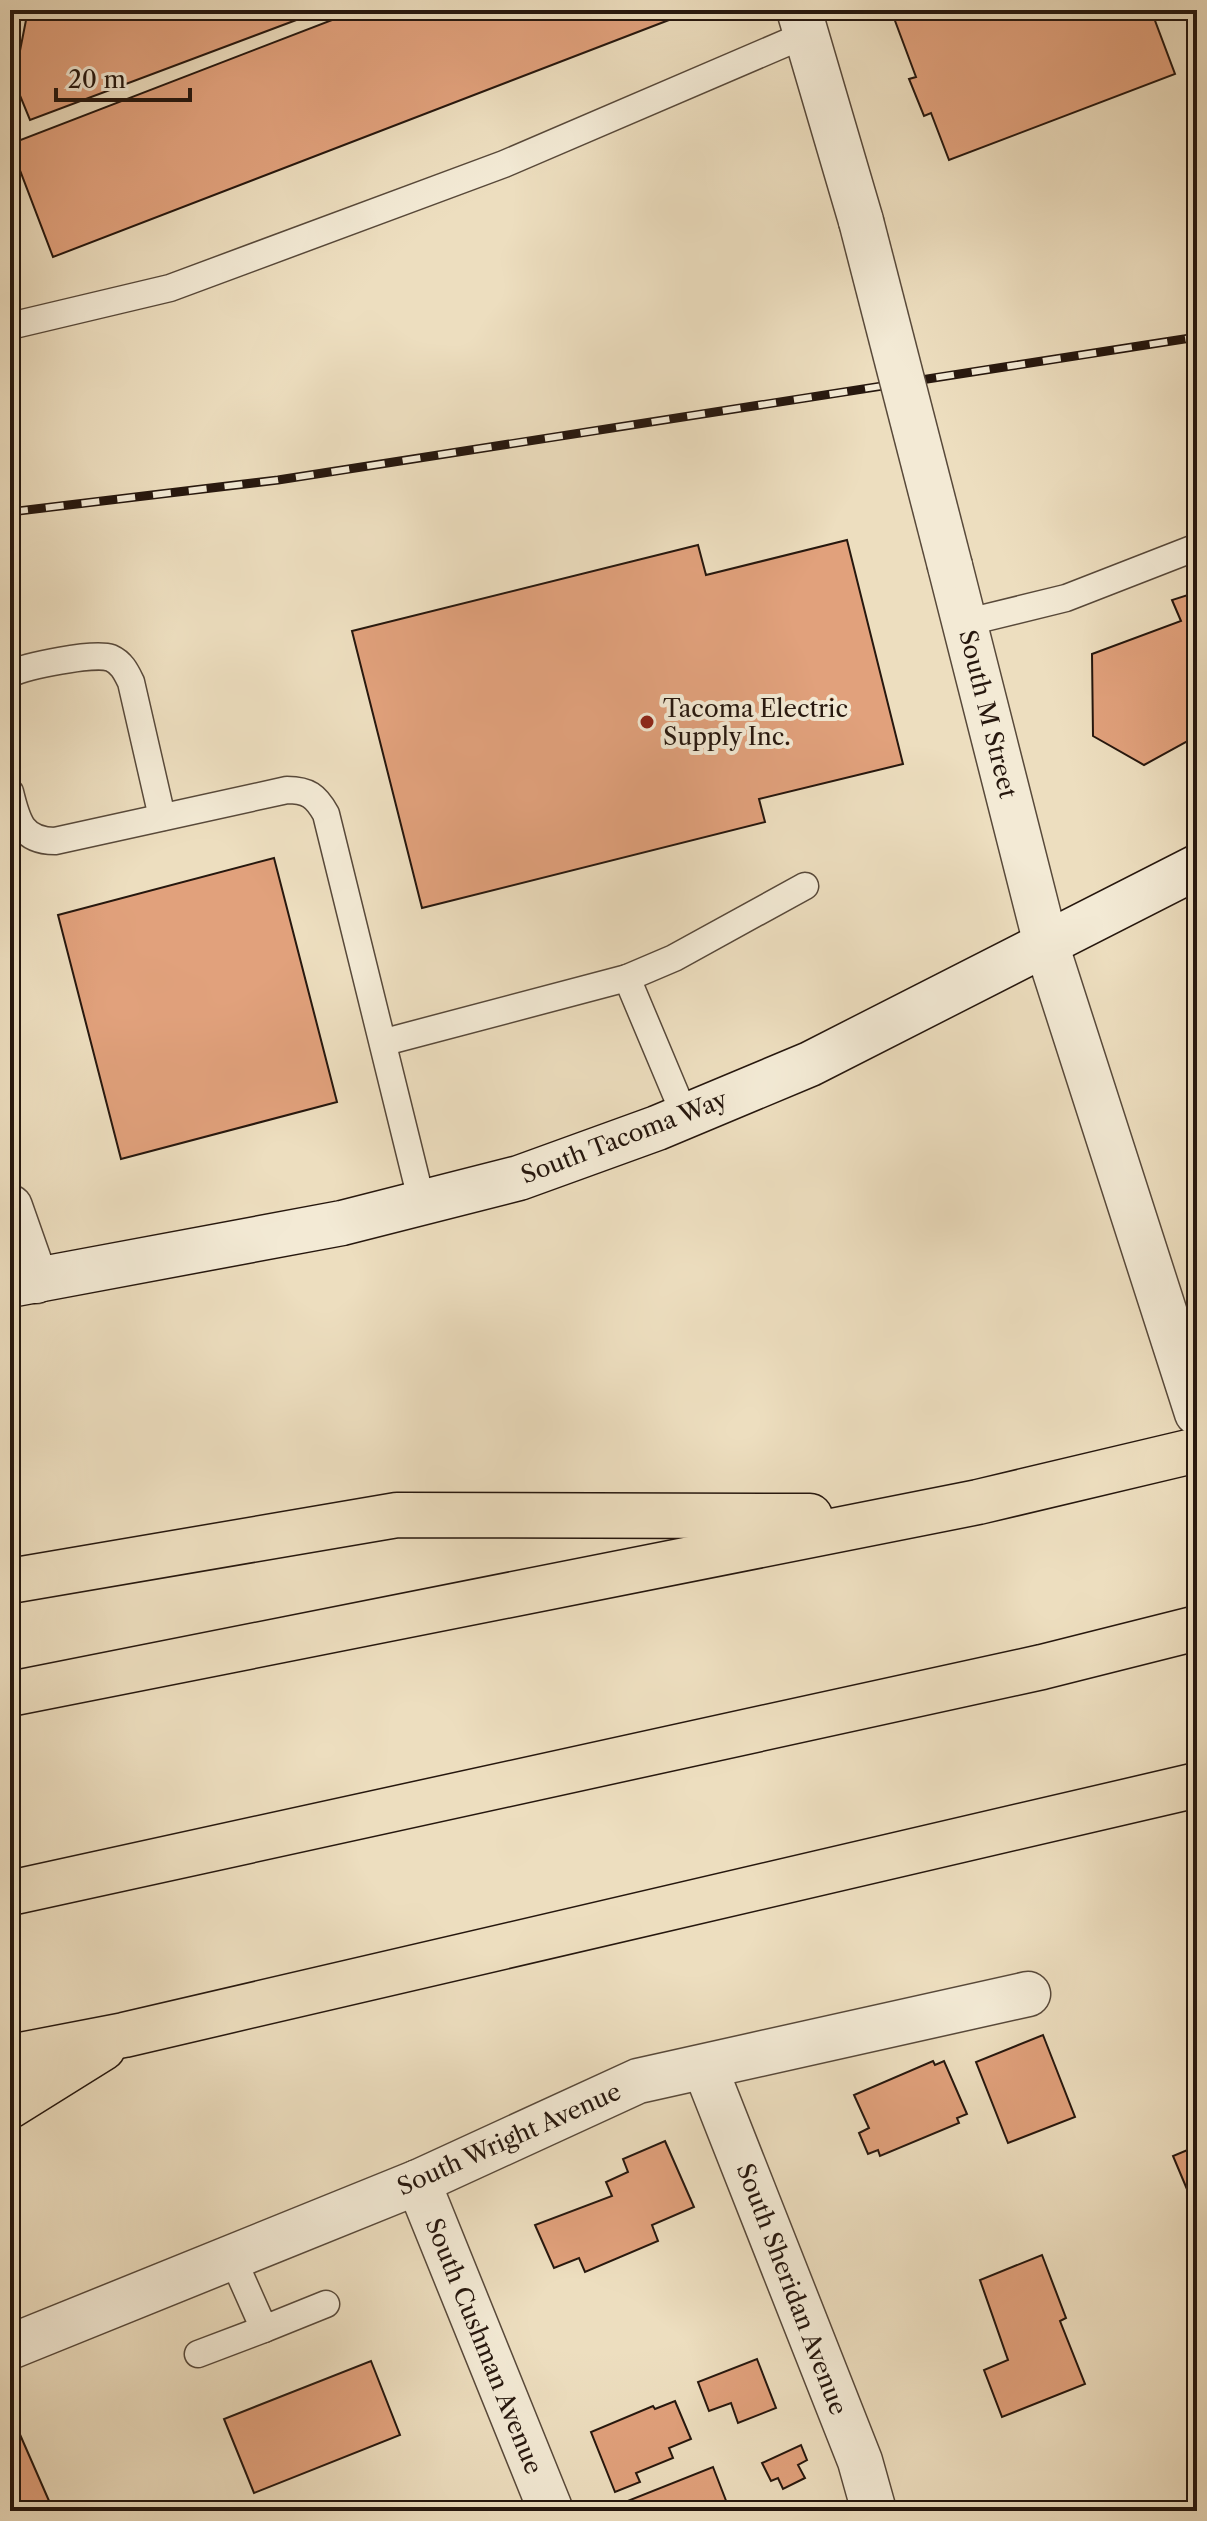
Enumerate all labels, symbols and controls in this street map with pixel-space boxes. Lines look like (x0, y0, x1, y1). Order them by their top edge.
scale bar (56, 52, 190, 102)
text: 20 m (68, 65, 126, 94)
street label: South M Street (953, 627, 1023, 802)
place label: Tacoma Electric Supply Inc. (663, 694, 848, 751)
marker: Tacoma Electric Supply Inc. (638, 713, 656, 731)
street label: South Tacoma Way (517, 1084, 732, 1190)
street label: South Wright Avenue (393, 2077, 625, 2201)
street label: South Sheridan Avenue (731, 2159, 853, 2419)
street label: South Cushman Avenue (419, 2214, 549, 2478)

